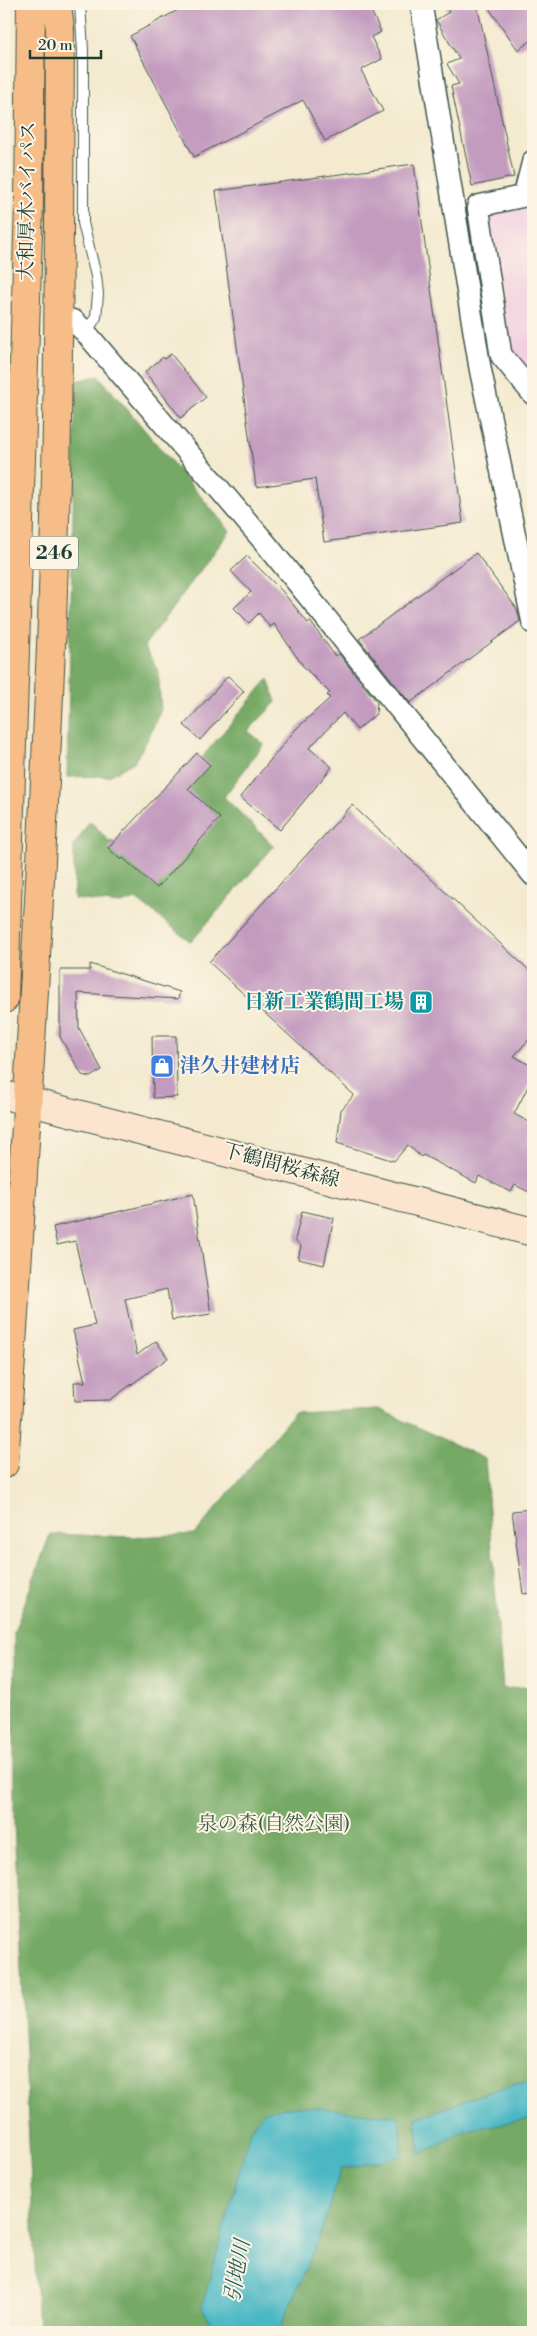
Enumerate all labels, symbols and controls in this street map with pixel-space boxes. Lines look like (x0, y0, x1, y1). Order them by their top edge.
scale bar (30, 28, 101, 60)
text: 20 m (38, 36, 73, 55)
street label: 大和厚木バイパス (14, 121, 42, 281)
road number: 246 (30, 536, 78, 570)
building icon: 日新工業鶴間工場 (408, 989, 434, 1015)
place label: 日新工業鶴間工場 (244, 990, 404, 1015)
shop icon: 津久井建材店 (149, 1053, 175, 1079)
place label: 津久井建材店 (180, 1054, 300, 1079)
street label: 下鶴間桜森線 (220, 1138, 342, 1194)
park label: 泉の森(自然公園) (198, 1812, 350, 1837)
water label: 引地川 (220, 2236, 257, 2304)

